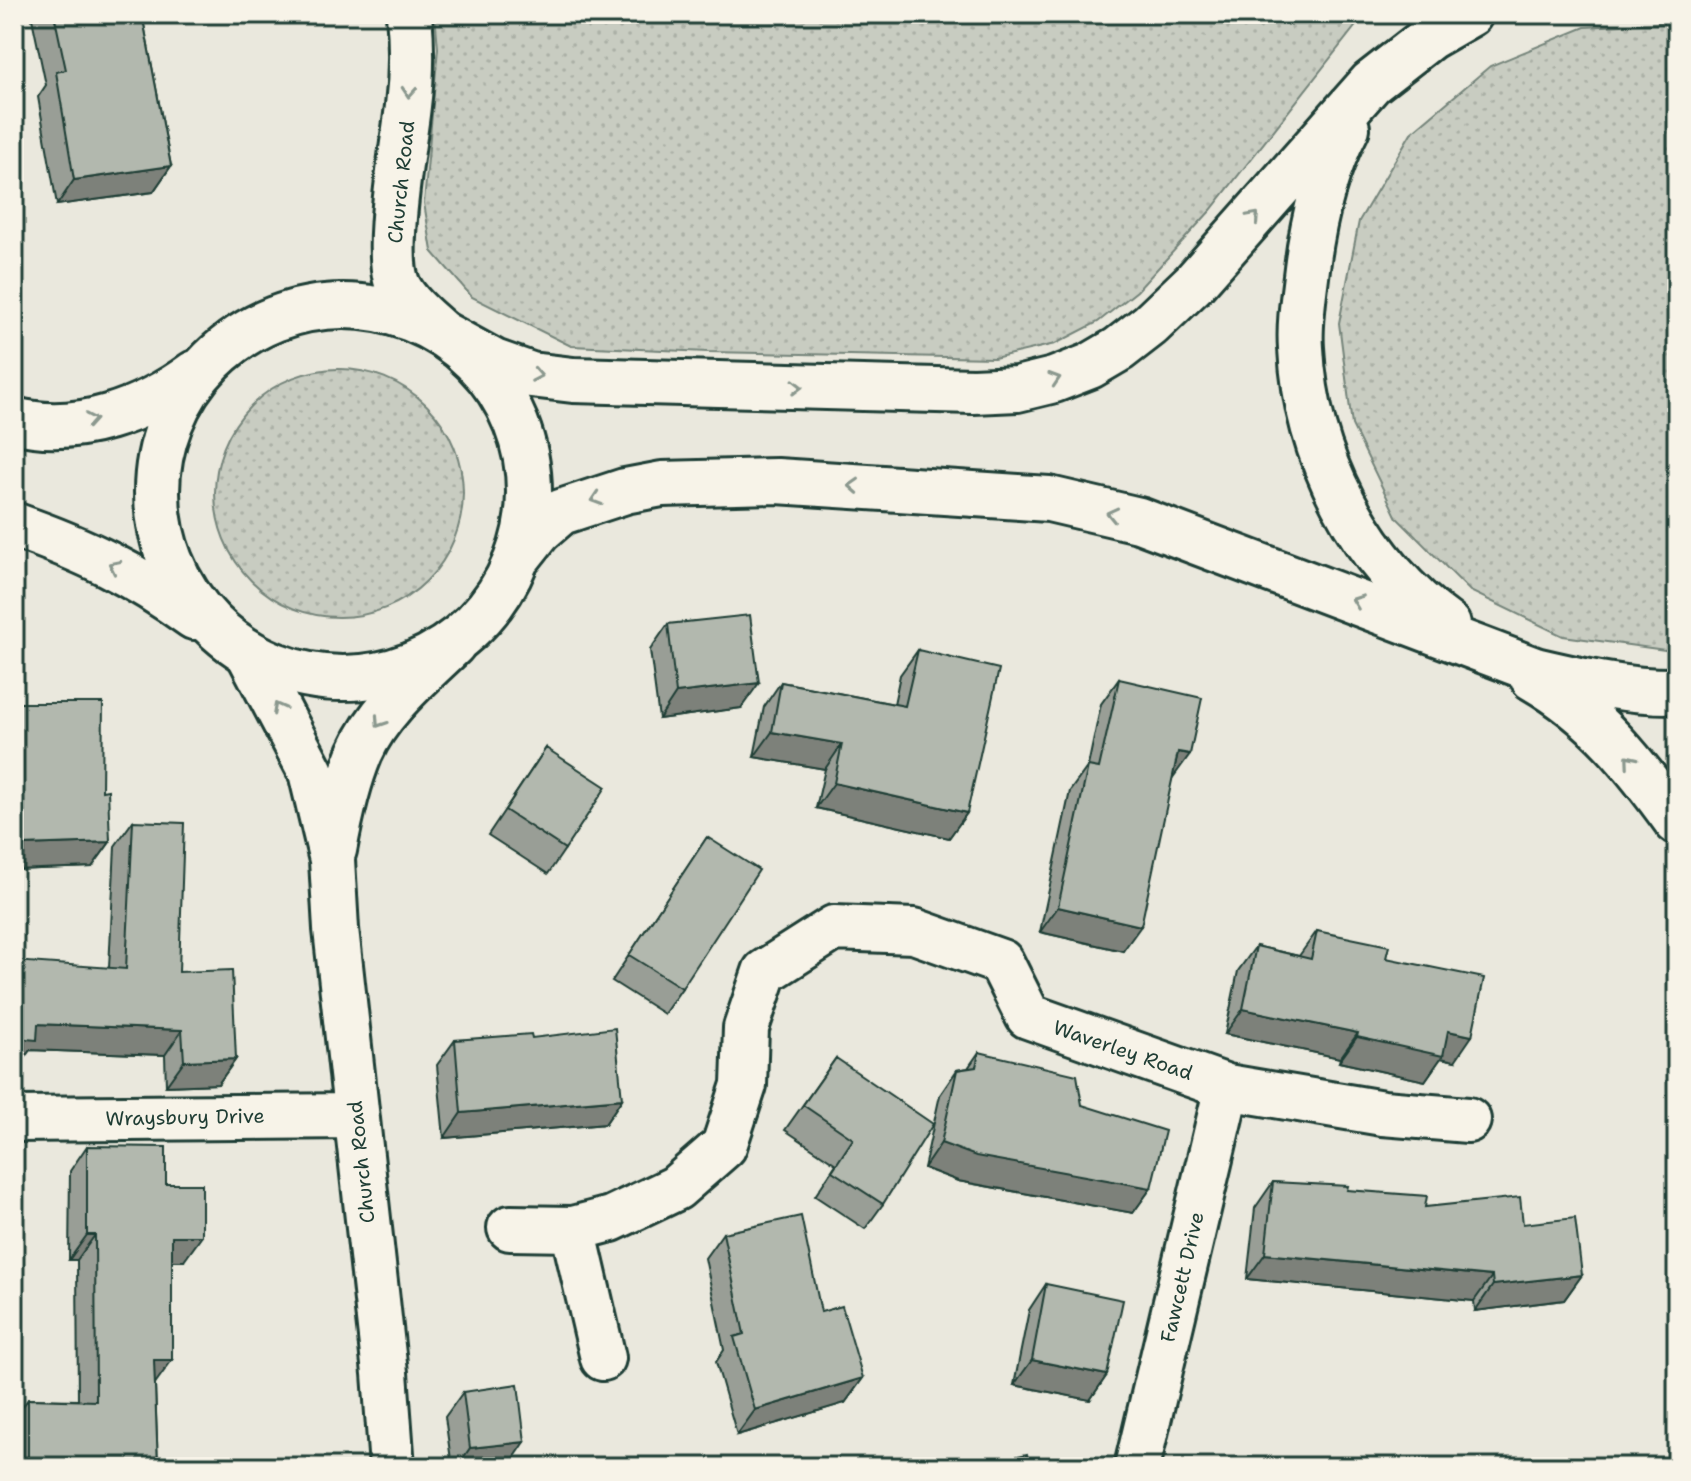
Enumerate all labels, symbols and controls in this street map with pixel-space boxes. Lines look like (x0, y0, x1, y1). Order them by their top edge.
one-way arrow (401, 86, 418, 99)
street label: Church Road (382, 119, 420, 245)
one-way arrow (1244, 211, 1259, 226)
one-way arrow (531, 366, 544, 383)
one-way arrow (1048, 372, 1062, 388)
one-way arrow (791, 378, 804, 395)
one-way arrow (84, 413, 98, 430)
one-way arrow (847, 477, 860, 494)
one-way arrow (590, 490, 604, 506)
one-way arrow (1106, 506, 1120, 523)
one-way arrow (107, 560, 122, 576)
one-way arrow (1351, 594, 1365, 611)
one-way arrow (273, 702, 288, 716)
one-way arrow (375, 713, 390, 727)
one-way arrow (1625, 755, 1640, 769)
street label: Waverley Road (1050, 1014, 1196, 1086)
street label: Church Road (342, 1099, 380, 1225)
street label: Wraysbury Drive (105, 1103, 265, 1131)
street label: Fawcett Drive (1154, 1209, 1210, 1345)

